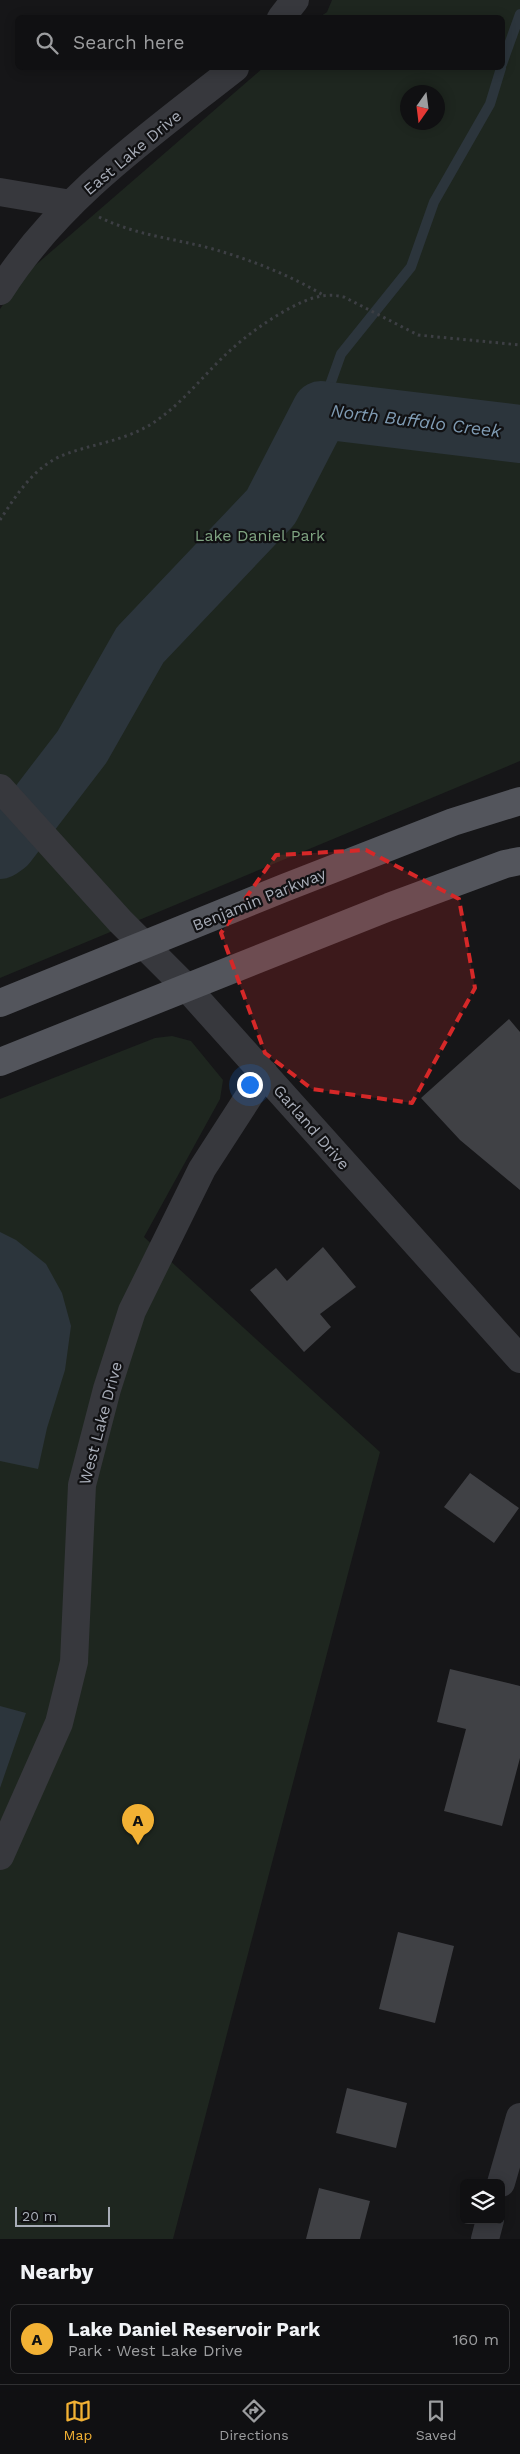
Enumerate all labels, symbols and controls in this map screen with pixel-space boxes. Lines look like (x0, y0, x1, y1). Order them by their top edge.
search box (15, 15, 505, 70)
icon: search (33, 29, 61, 57)
text: Search here (73, 31, 184, 54)
north arrow (400, 85, 445, 130)
street label: East Lake Drive (80, 106, 185, 199)
water label: North Buffalo Creek (330, 400, 504, 442)
park label: Lake Daniel Park (195, 526, 325, 545)
street label: Benjamin Parkway (190, 864, 329, 935)
your location (237, 1072, 263, 1098)
street label: Garland Drive (270, 1081, 354, 1174)
street label: West Lake Drive (75, 1360, 126, 1487)
pin: A (122, 1804, 154, 1845)
map controls (460, 2179, 505, 2224)
button: layers (460, 2179, 505, 2224)
scale bar (15, 2204, 110, 2227)
text: 20 m (22, 2208, 57, 2224)
text: Nearby (20, 2259, 93, 2284)
text: Lake Daniel Reservoir Park (68, 2318, 320, 2341)
text: A (32, 2330, 42, 2349)
text: 160 m (452, 2330, 499, 2349)
text: Park · West Lake Drive (68, 2341, 243, 2360)
tab: Map (64, 2397, 92, 2443)
tab: Directions (219, 2397, 289, 2443)
tab: Saved (416, 2397, 456, 2443)

